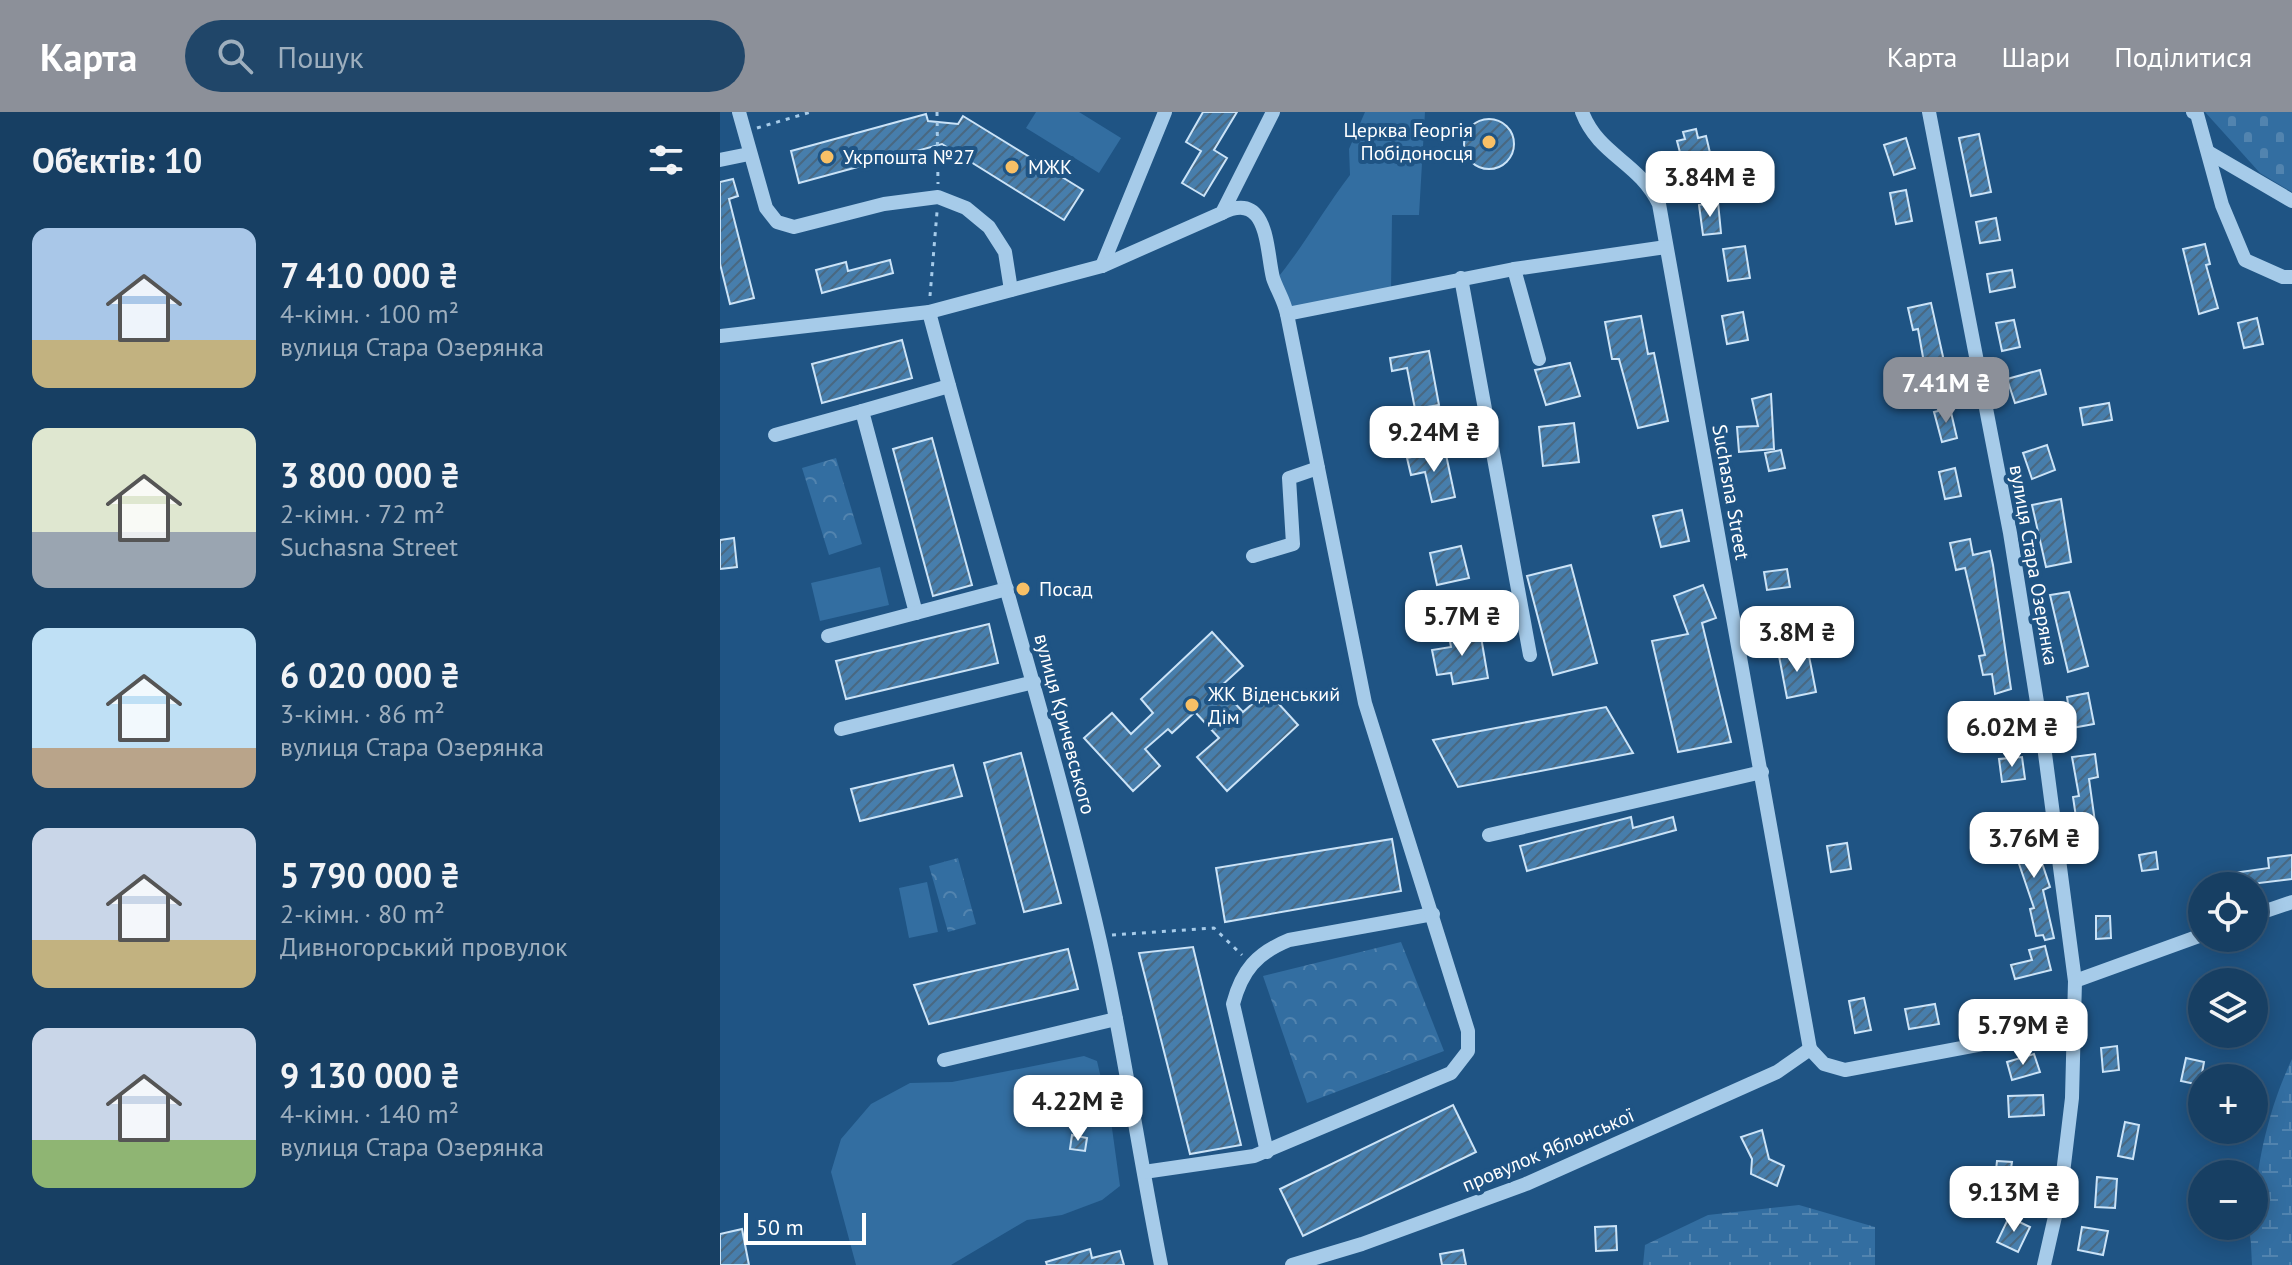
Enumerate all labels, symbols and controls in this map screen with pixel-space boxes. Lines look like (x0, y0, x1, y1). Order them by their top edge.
search box (185, 20, 745, 92)
text: Карта (40, 32, 137, 81)
icon: search (213, 34, 257, 78)
text: Пошук (277, 37, 364, 76)
text: Карта (1887, 38, 1957, 75)
text: Шари (2001, 38, 2070, 75)
text: Поділитися (2114, 38, 2252, 75)
place label: Церква Георгія Побідоносця (1344, 117, 1473, 166)
marker: Церква Георгія Побідоносця (1480, 133, 1498, 151)
text: Об’єктів: 10 (32, 138, 202, 182)
icon: filters (644, 138, 688, 182)
place label: Укрпошта №27 (843, 144, 975, 170)
marker: Укрпошта №27 (818, 148, 836, 166)
pin: 3.84M ₴ (1636, 151, 1784, 219)
place label: МЖК (1028, 154, 1072, 180)
marker: МЖК (1003, 158, 1021, 176)
text: 3.84M ₴ (1664, 160, 1756, 193)
text: 7 410 000 ₴ (280, 253, 458, 297)
icon: home (96, 260, 192, 356)
text: 4-кімн. · 100 m² (280, 297, 459, 330)
text: вулиця Стара Озерянка (280, 330, 544, 363)
pin: 7.41M ₴ (1872, 357, 2020, 425)
text: 7.41M ₴ (1901, 366, 1991, 399)
pin: 9.24M ₴ (1360, 406, 1508, 474)
text: 9.24M ₴ (1388, 415, 1480, 448)
street label: Suchasna Street (1706, 422, 1756, 562)
text: 3 800 000 ₴ (280, 453, 460, 497)
icon: home (96, 460, 192, 556)
street label: вулиця Стара Озерянка (2004, 463, 2064, 667)
text: 2-кімн. · 72 m² (280, 497, 445, 530)
text: Suchasna Street (280, 530, 458, 563)
place label: Посад (1039, 576, 1093, 602)
marker: Посад (1014, 580, 1032, 598)
pin: 5.7M ₴ (1397, 590, 1527, 658)
text: 5.7M ₴ (1423, 599, 1501, 632)
pin: 3.8M ₴ (1732, 606, 1862, 674)
text: 3.8M ₴ (1758, 615, 1836, 648)
street label: вулиця Кричевського (1028, 631, 1102, 817)
text: 6 020 000 ₴ (280, 653, 460, 697)
icon: home (96, 660, 192, 756)
place label: ЖК Віденський Дім (1207, 681, 1340, 730)
marker: ЖК Віденський Дім (1183, 696, 1201, 714)
text: 3-кімн. · 86 m² (280, 697, 445, 730)
pin: 6.02M ₴ (1938, 701, 2086, 769)
text: 6.02M ₴ (1966, 710, 2058, 743)
text: вулиця Стара Озерянка (280, 730, 544, 763)
pin: 3.76M ₴ (1960, 812, 2108, 880)
text: 3.76M ₴ (1988, 821, 2080, 854)
text: 5 790 000 ₴ (280, 853, 460, 897)
icon: home (96, 860, 192, 956)
map controls (2188, 872, 2268, 1240)
button: locate (2188, 872, 2268, 952)
text: 2-кімн. · 80 m² (280, 897, 445, 930)
text: Дивногорський провулок (280, 930, 567, 963)
button: layers (2188, 968, 2268, 1048)
pin: 5.79M ₴ (1949, 999, 2097, 1067)
text: 5.79M ₴ (1977, 1008, 2069, 1041)
text: 9 130 000 ₴ (280, 1053, 460, 1097)
icon: home (96, 1060, 192, 1156)
button: + (2188, 1064, 2268, 1144)
pin: 4.22M ₴ (1004, 1075, 1152, 1143)
text: 4.22M ₴ (1032, 1084, 1124, 1117)
text: 4-кімн. · 140 m² (280, 1097, 459, 1130)
street label: провулок Яблонської (1458, 1102, 1638, 1198)
text: вулиця Стара Озерянка (280, 1130, 544, 1163)
button: − (2188, 1160, 2268, 1240)
pin: 9.13M ₴ (1940, 1166, 2088, 1234)
text: 9.13M ₴ (1968, 1175, 2060, 1208)
scale bar (744, 1209, 866, 1245)
text: 50 m (756, 1213, 804, 1241)

